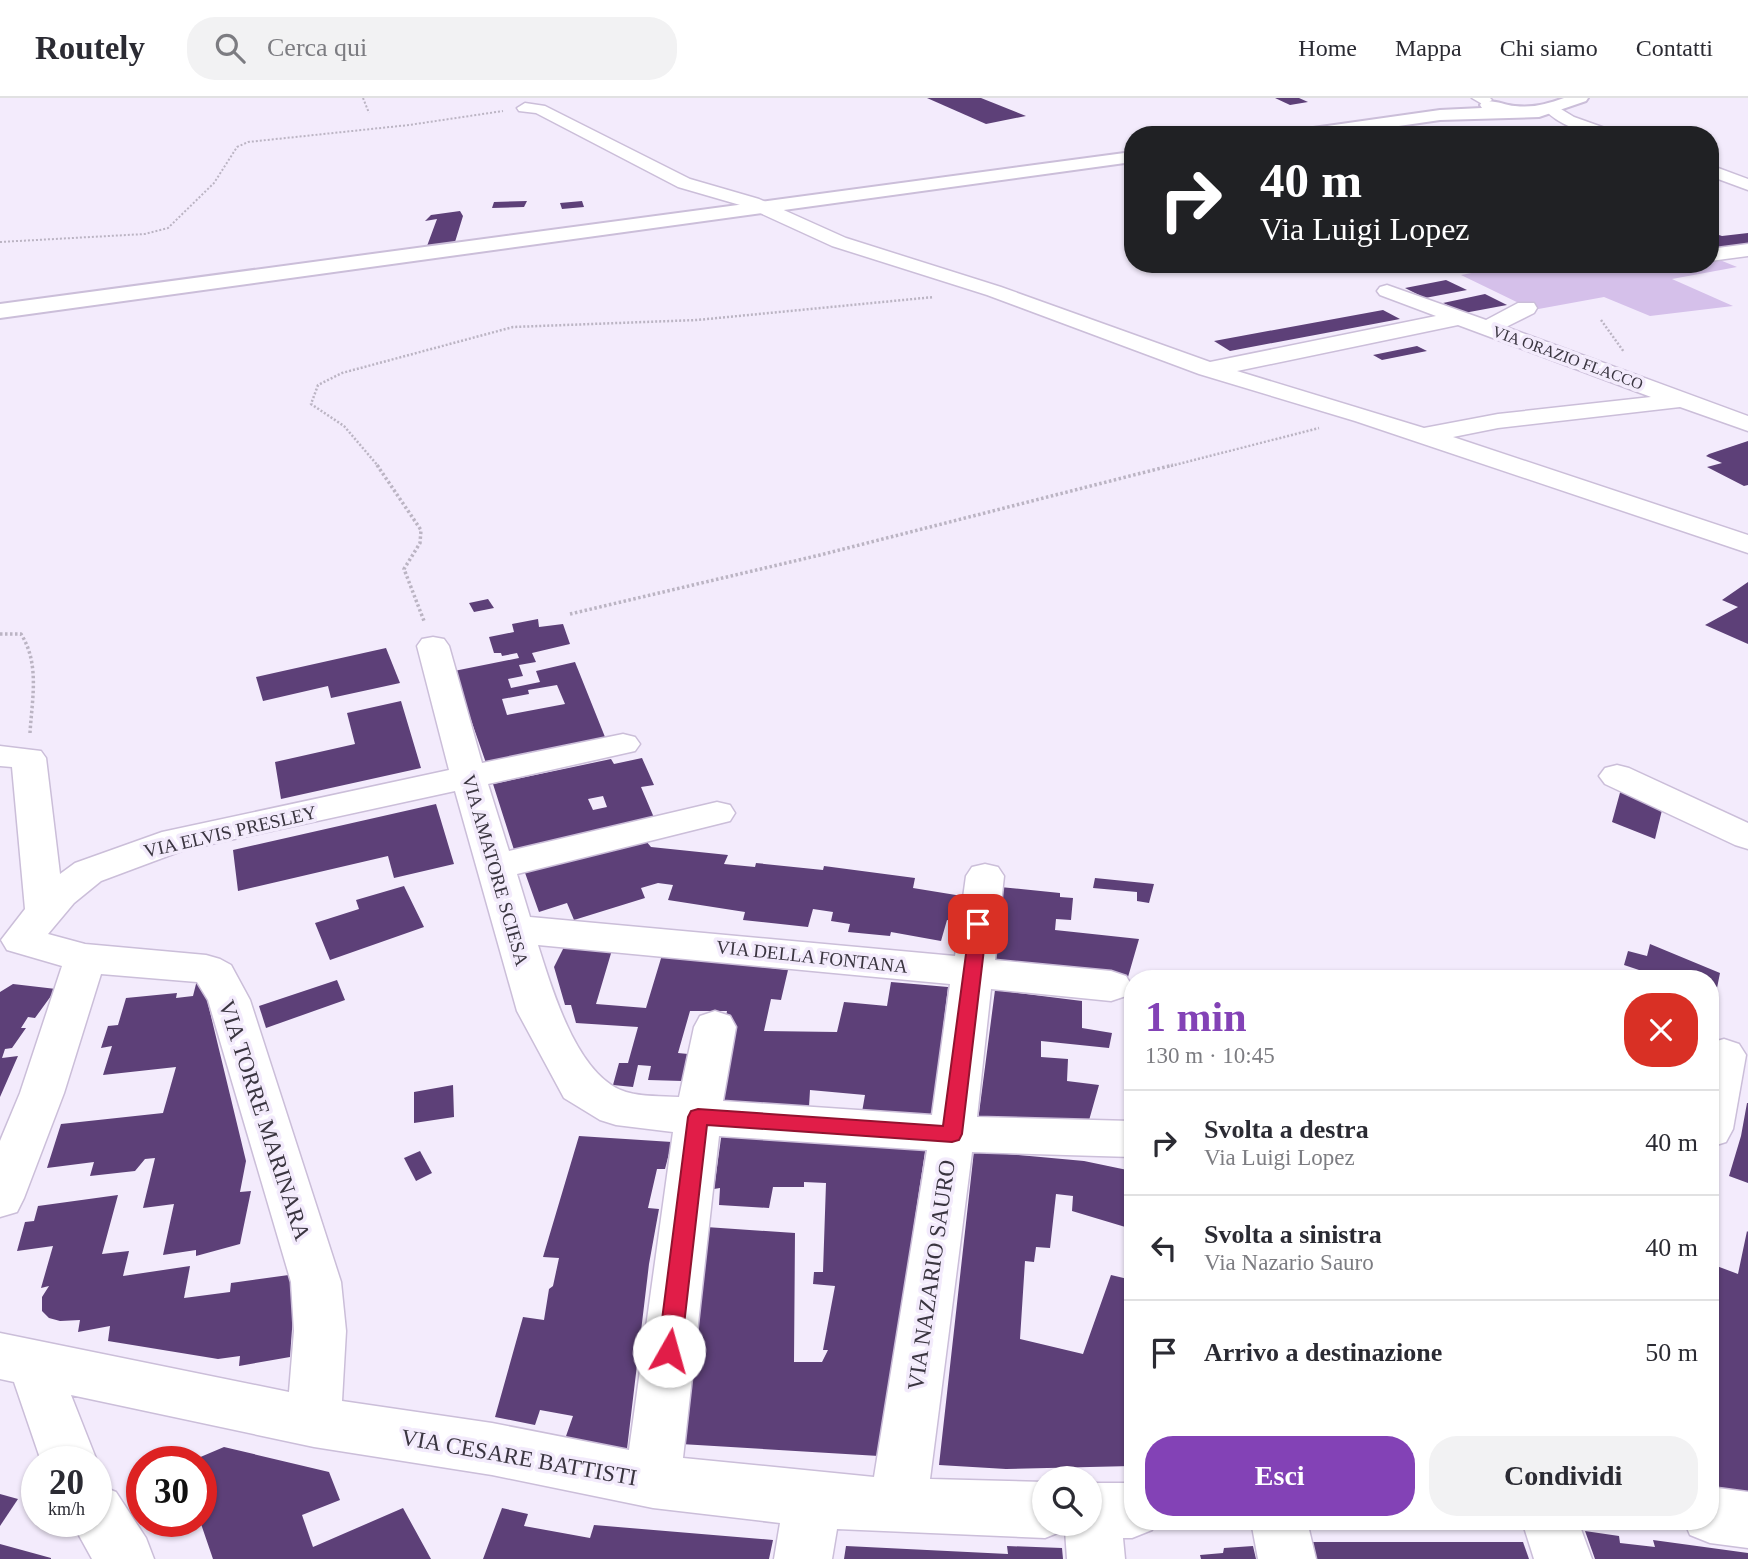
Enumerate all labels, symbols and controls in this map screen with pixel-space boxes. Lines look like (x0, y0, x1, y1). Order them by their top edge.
search box (187, 17, 677, 80)
icon: search (211, 29, 249, 67)
text: Routely (35, 30, 145, 66)
text: Cerca qui (267, 33, 367, 62)
text: Home (1298, 35, 1357, 61)
text: Mappa (1395, 35, 1462, 61)
text: Chi siamo (1500, 35, 1598, 61)
text: Contatti (1636, 35, 1713, 61)
text: 40 m (1260, 153, 1362, 208)
icon: right (1145, 154, 1236, 245)
text: Via Luigi Lopez (1260, 211, 1470, 247)
street label: VIA ORAZIO FLACCO (1490, 322, 1646, 393)
street label: VIA AMATORE SCIESA (458, 772, 533, 969)
street label: VIA ELVIS PRESLEY (142, 801, 319, 862)
pin (948, 894, 1008, 954)
icon: arrive (959, 905, 997, 943)
street label: VIA DELLA FONTANA (715, 936, 909, 977)
button: close (1624, 993, 1698, 1067)
text: 1 min (1145, 994, 1247, 1040)
street label: VIA TORRE MARINARA (214, 997, 315, 1244)
text: 130 m · 10:45 (1145, 1043, 1275, 1068)
text: Svolta a destra (1204, 1115, 1369, 1144)
icon: right (1145, 1124, 1183, 1162)
text: 40 m (1645, 1128, 1698, 1157)
text: Via Luigi Lopez (1204, 1145, 1355, 1170)
street label: VIA NAZARIO SAURO (903, 1158, 960, 1392)
text: Svolta a sinistra (1204, 1220, 1382, 1249)
icon: left (1145, 1229, 1183, 1267)
text: 40 m (1645, 1233, 1698, 1262)
text: Via Nazario Sauro (1204, 1250, 1374, 1275)
position arrow (632, 1314, 706, 1388)
icon: arrive (1145, 1334, 1183, 1372)
text: Arrivo a destinazione (1204, 1338, 1442, 1367)
text: 50 m (1645, 1338, 1698, 1367)
street label: VIA CESARE BATTISTI (399, 1424, 639, 1491)
button: Esci (1145, 1436, 1415, 1516)
button: Condividi (1429, 1436, 1698, 1516)
speed limit sign: 30 (126, 1446, 217, 1537)
text: 20 (49, 1463, 84, 1502)
map controls (1032, 1466, 1102, 1536)
button: search (1032, 1466, 1102, 1536)
text: km/h (48, 1499, 85, 1519)

